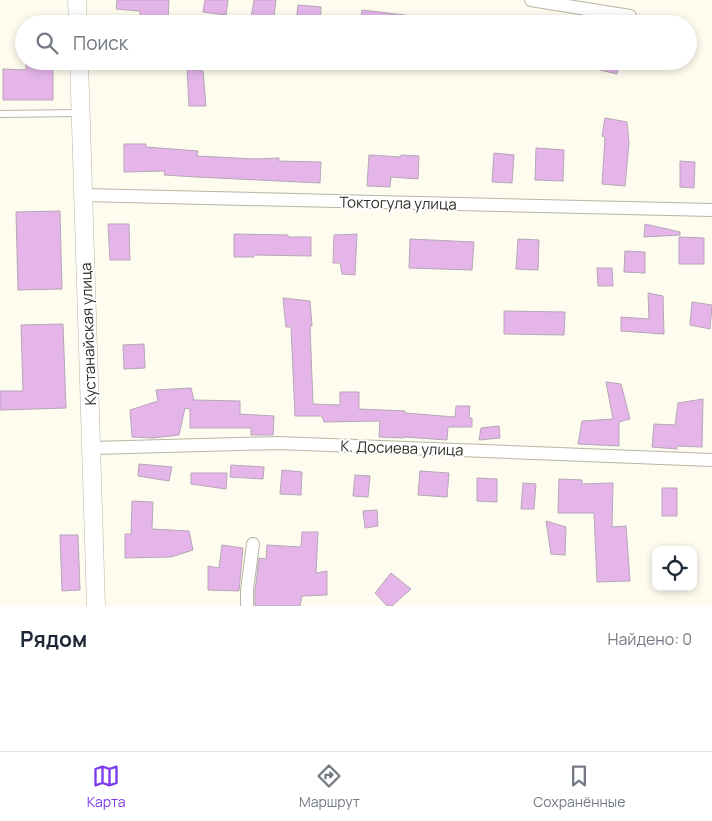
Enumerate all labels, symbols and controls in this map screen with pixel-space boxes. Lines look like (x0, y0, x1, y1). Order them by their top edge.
search box (15, 15, 697, 70)
icon: search (33, 29, 61, 57)
text: Поиск (73, 30, 128, 56)
street label: Токтогула улица (339, 191, 457, 215)
street label: Кустанайская улица (75, 262, 101, 406)
street label: К. Досиева улица (340, 435, 464, 461)
map controls (652, 546, 697, 591)
button: locate (652, 546, 697, 591)
text: Рядом (20, 625, 87, 653)
text: Найдено: 0 (607, 628, 692, 650)
tab: Карта (87, 762, 126, 811)
tab: Маршрут (299, 762, 360, 811)
tab: Сохранённые (533, 762, 625, 811)

